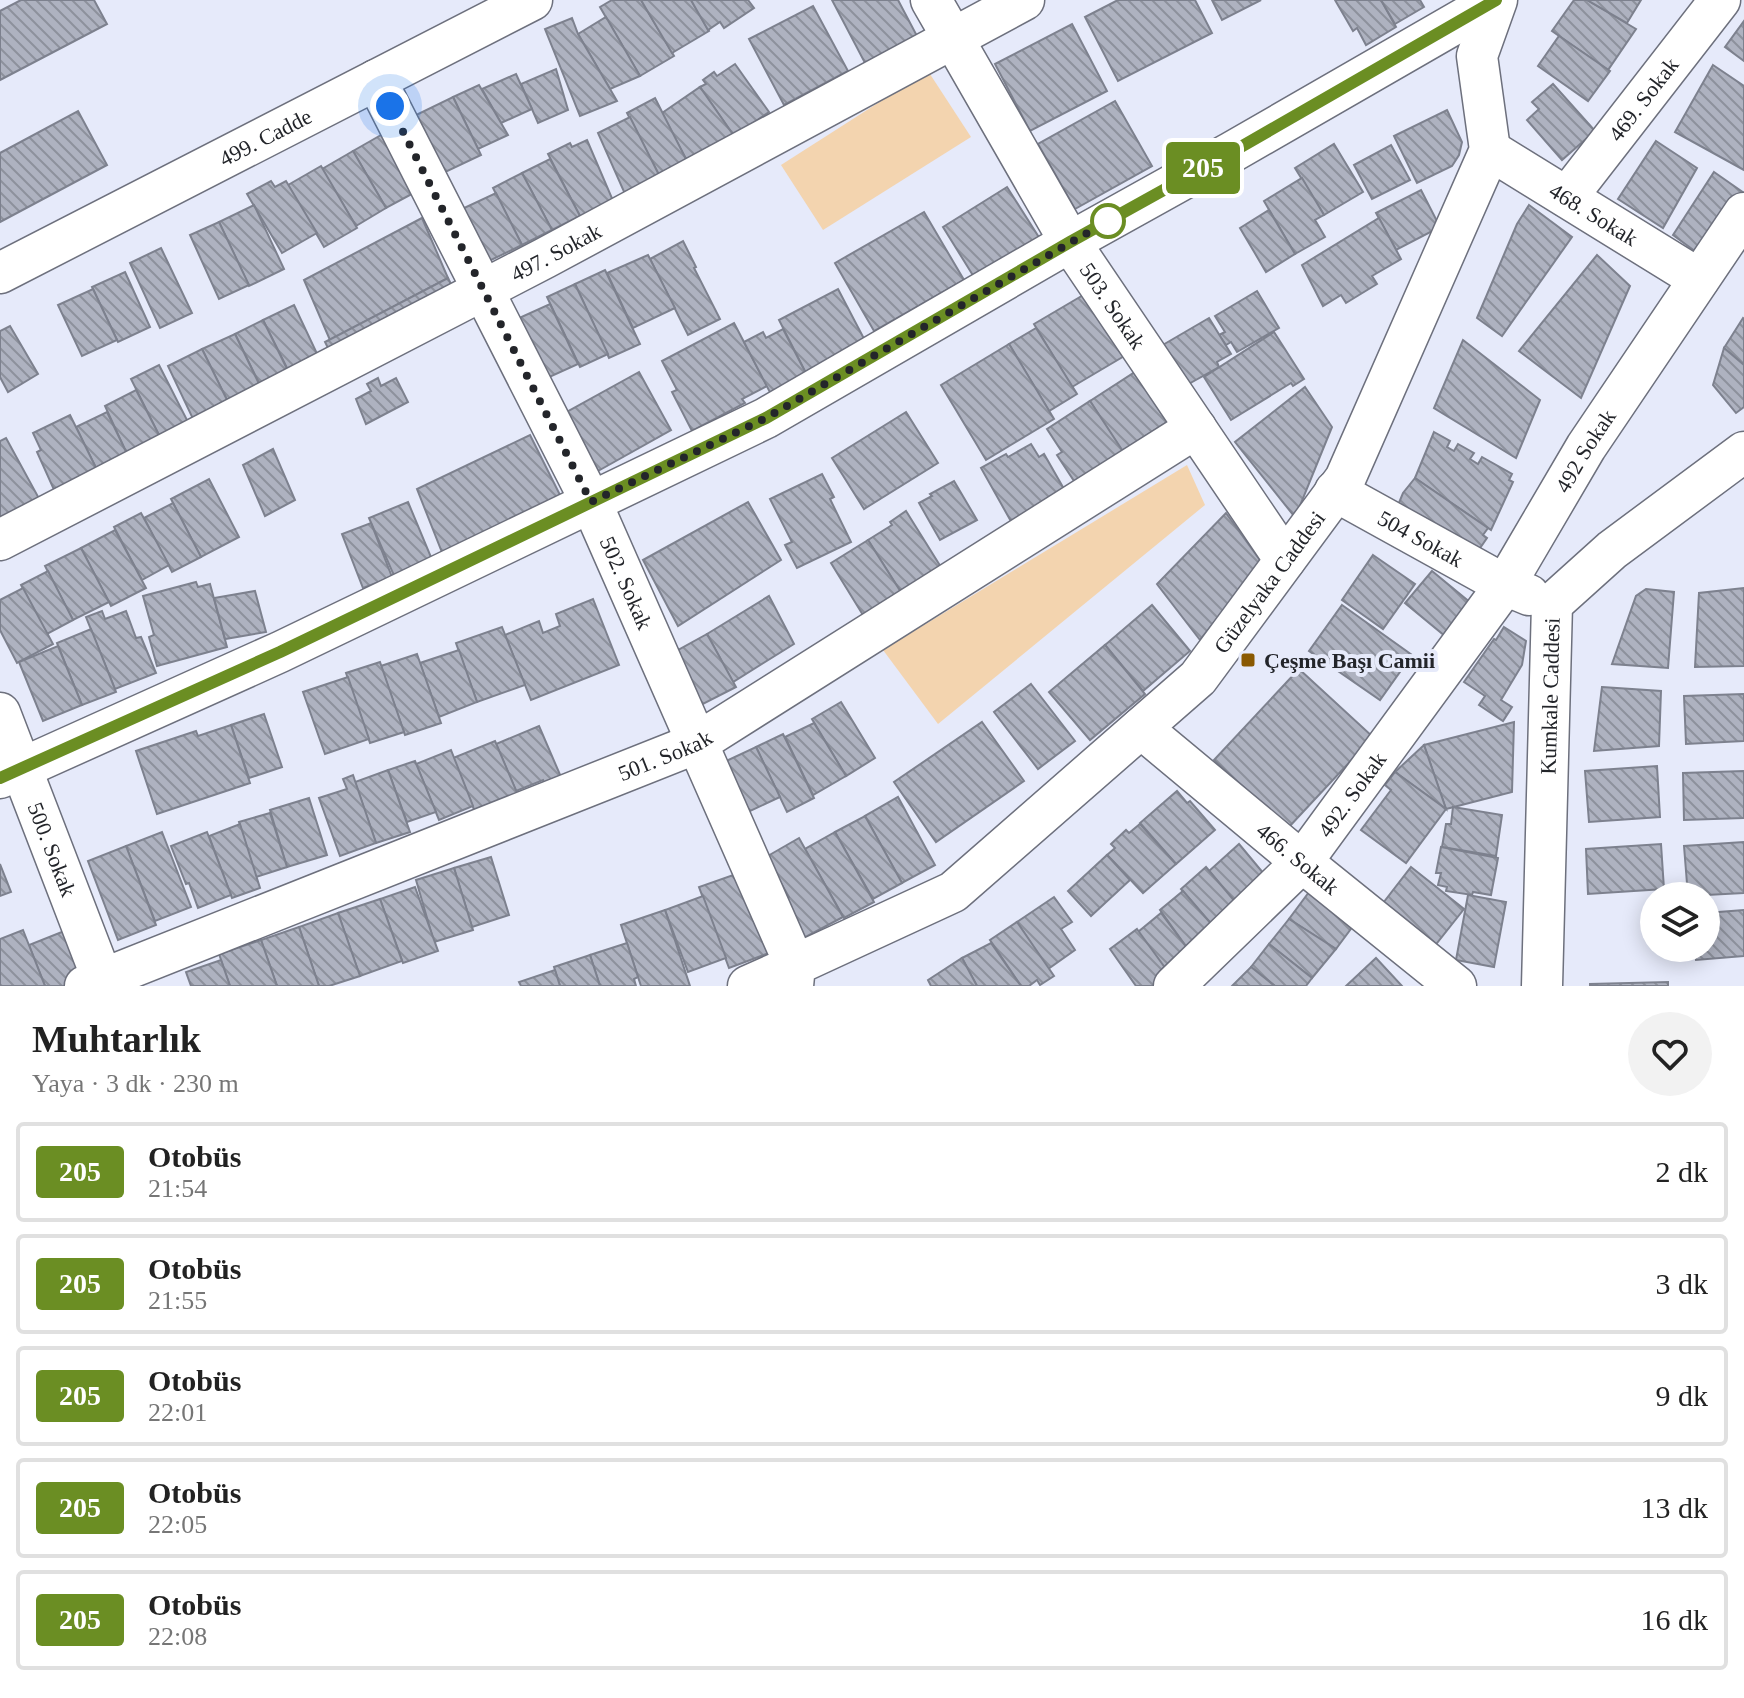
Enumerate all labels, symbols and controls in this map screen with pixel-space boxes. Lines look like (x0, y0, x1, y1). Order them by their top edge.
street label: 469. Sokak (1603, 53, 1684, 146)
your location (370, 86, 410, 126)
street label: 499. Cadde (215, 103, 316, 171)
line badge: 205 (1157, 142, 1249, 194)
text: 205 (1182, 152, 1224, 183)
street label: 468. Sokak (1545, 178, 1642, 251)
unlabelled marker (1091, 204, 1125, 238)
street label: 497. Sokak (506, 218, 606, 287)
street label: 503. Sokak (1075, 258, 1151, 354)
street label: 492 Sokak (1550, 405, 1621, 497)
street label: 504 Sokak (1374, 505, 1467, 572)
street label: Güzelyaka Caddesi (1209, 506, 1330, 658)
street label: 502. Sokak (595, 533, 658, 633)
street label: Kumkale Caddesi (1536, 617, 1565, 775)
place label: Çeşme Başı Camii (1264, 648, 1435, 673)
marker: Çeşme Başı Camii (1239, 651, 1257, 669)
street label: 501. Sokak (615, 725, 717, 786)
street label: 492. Sokak (1313, 747, 1391, 842)
street label: 500. Sokak (23, 799, 81, 900)
street label: 466. Sokak (1251, 818, 1344, 900)
map controls (1640, 882, 1720, 962)
button: layers (1640, 882, 1720, 962)
button: heart (1628, 1012, 1712, 1096)
text: Muhtarlık (32, 1018, 201, 1060)
text: Yaya · 3 dk · 230 m (32, 1069, 239, 1098)
text: Otobüs (148, 1140, 241, 1173)
text: 2 dk (1656, 1155, 1708, 1188)
text: 205 (59, 1156, 101, 1187)
text: 21:54 (148, 1174, 207, 1203)
text: Otobüs (148, 1252, 241, 1285)
text: 3 dk (1656, 1267, 1708, 1300)
text: 205 (59, 1268, 101, 1299)
text: 21:55 (148, 1286, 207, 1315)
text: Otobüs (148, 1364, 241, 1397)
text: 9 dk (1656, 1379, 1708, 1412)
text: 205 (59, 1380, 101, 1411)
text: 22:01 (148, 1398, 207, 1427)
text: Otobüs (148, 1476, 241, 1509)
text: 13 dk (1641, 1491, 1708, 1524)
text: 205 (59, 1492, 101, 1523)
text: 22:05 (148, 1510, 207, 1539)
text: Otobüs (148, 1588, 241, 1621)
text: 16 dk (1641, 1603, 1708, 1636)
text: 205 (59, 1604, 101, 1635)
text: 22:08 (148, 1622, 207, 1651)

